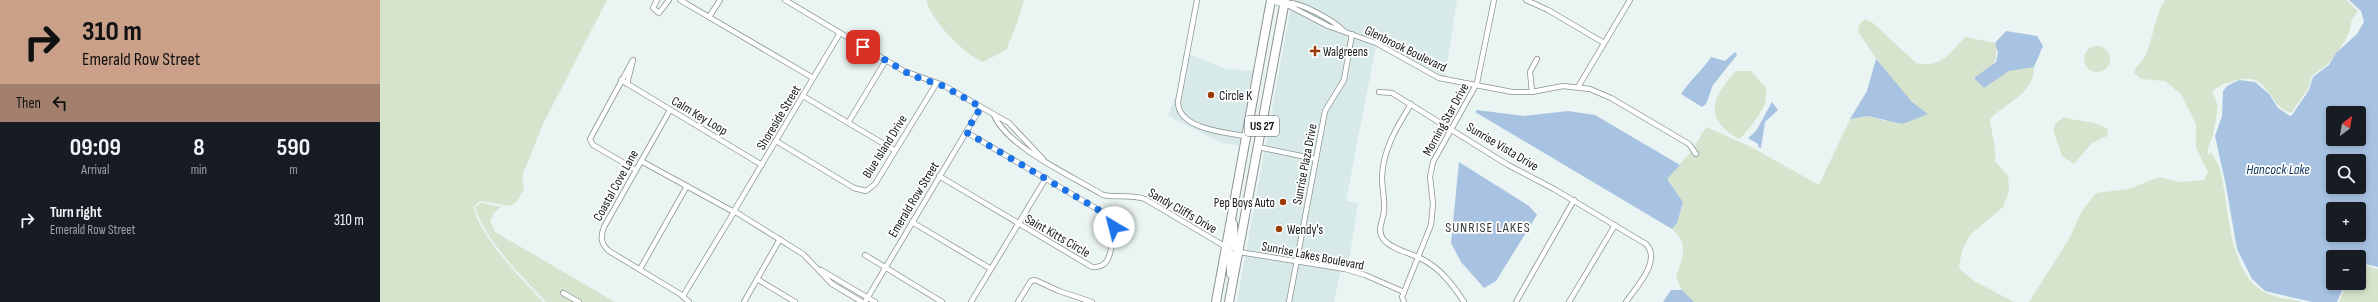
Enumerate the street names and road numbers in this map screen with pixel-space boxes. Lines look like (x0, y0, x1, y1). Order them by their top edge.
street label: Glenbrook Boulevard (1362, 22, 1449, 76)
street label: Morning Star Drive (1419, 80, 1472, 159)
street label: Shoreside Street (753, 82, 804, 153)
street label: Calm Key Loop (669, 93, 730, 139)
street label: Blue Island Drive (859, 112, 911, 181)
road number: US 27 (1245, 116, 1279, 136)
street label: Sunrise Vista Drive (1464, 119, 1541, 175)
street label: Sunrise Plaza Drive (1289, 122, 1321, 206)
street label: Coastal Cove Lane (590, 147, 642, 224)
street label: Emerald Row Street (885, 159, 943, 240)
street label: Sandy Cliffs Drive (1145, 185, 1220, 237)
street label: Saint Kitts Circle (1022, 211, 1093, 261)
street label: Sunrise Lakes Boulevard (1260, 238, 1365, 274)

